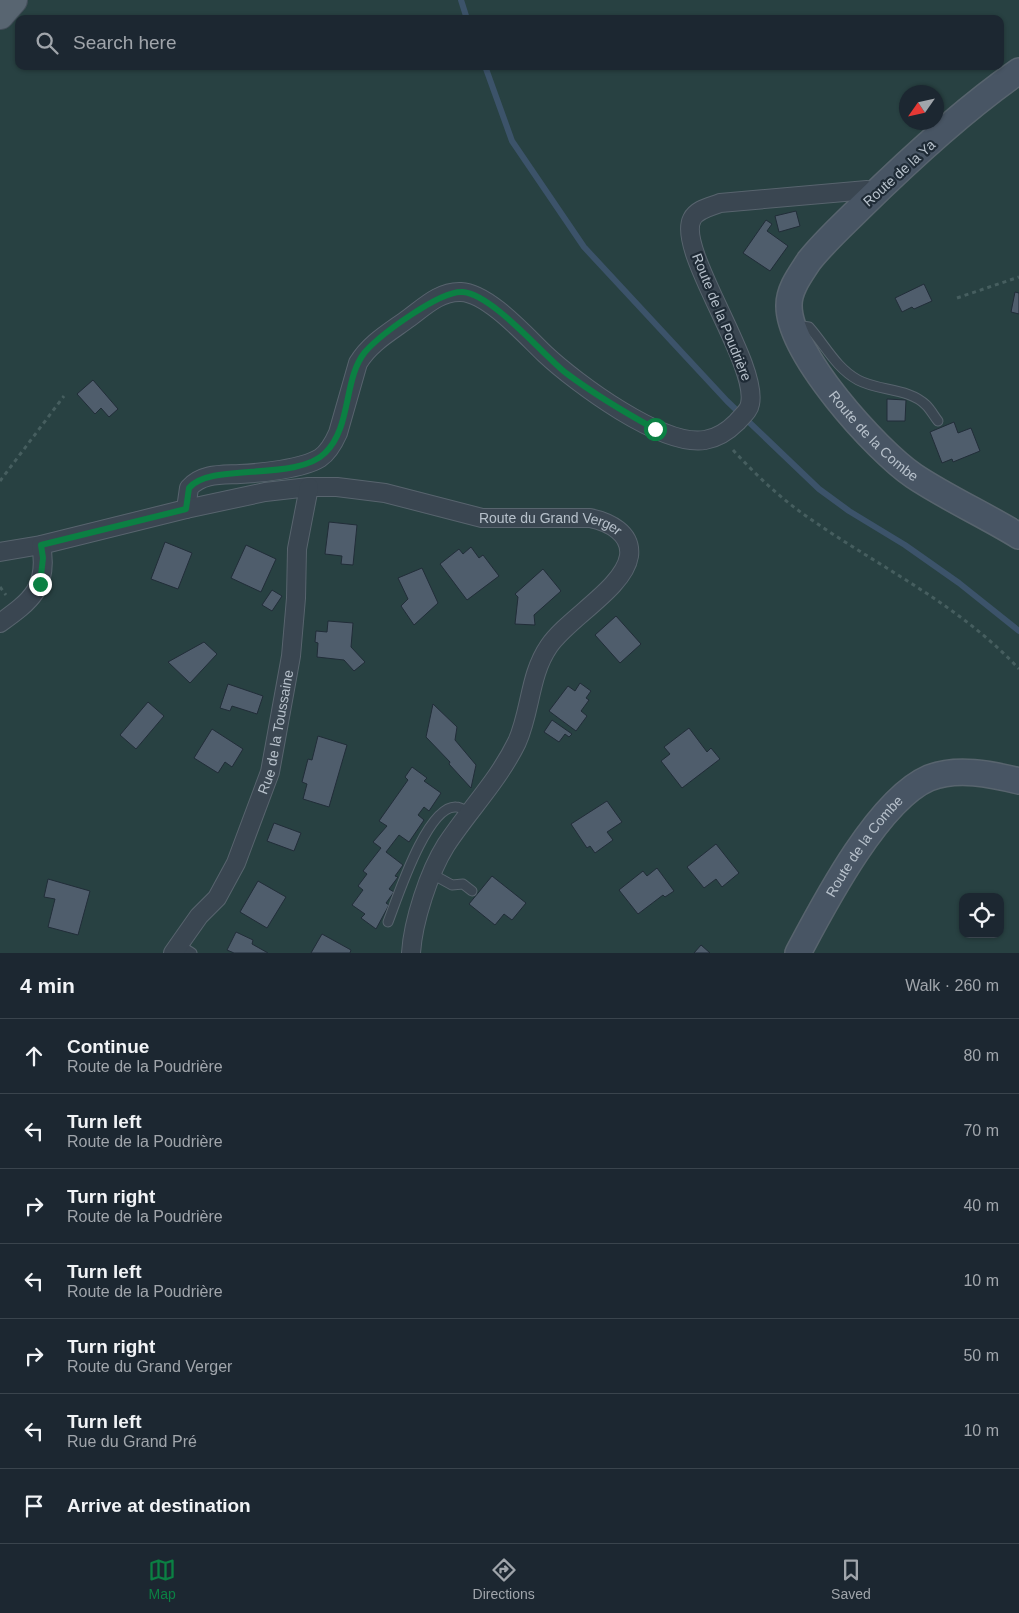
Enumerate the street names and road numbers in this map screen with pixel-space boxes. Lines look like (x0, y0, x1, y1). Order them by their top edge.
street label: Route de la Ya (860, 136, 938, 210)
street label: Route de la Poudrière (689, 251, 755, 383)
street label: Route de la Combe (826, 388, 922, 485)
street label: Route du Grand Verger (479, 510, 626, 538)
street label: Rue de la Toussaine (254, 668, 296, 796)
street label: Route de la Combe (822, 792, 906, 900)

